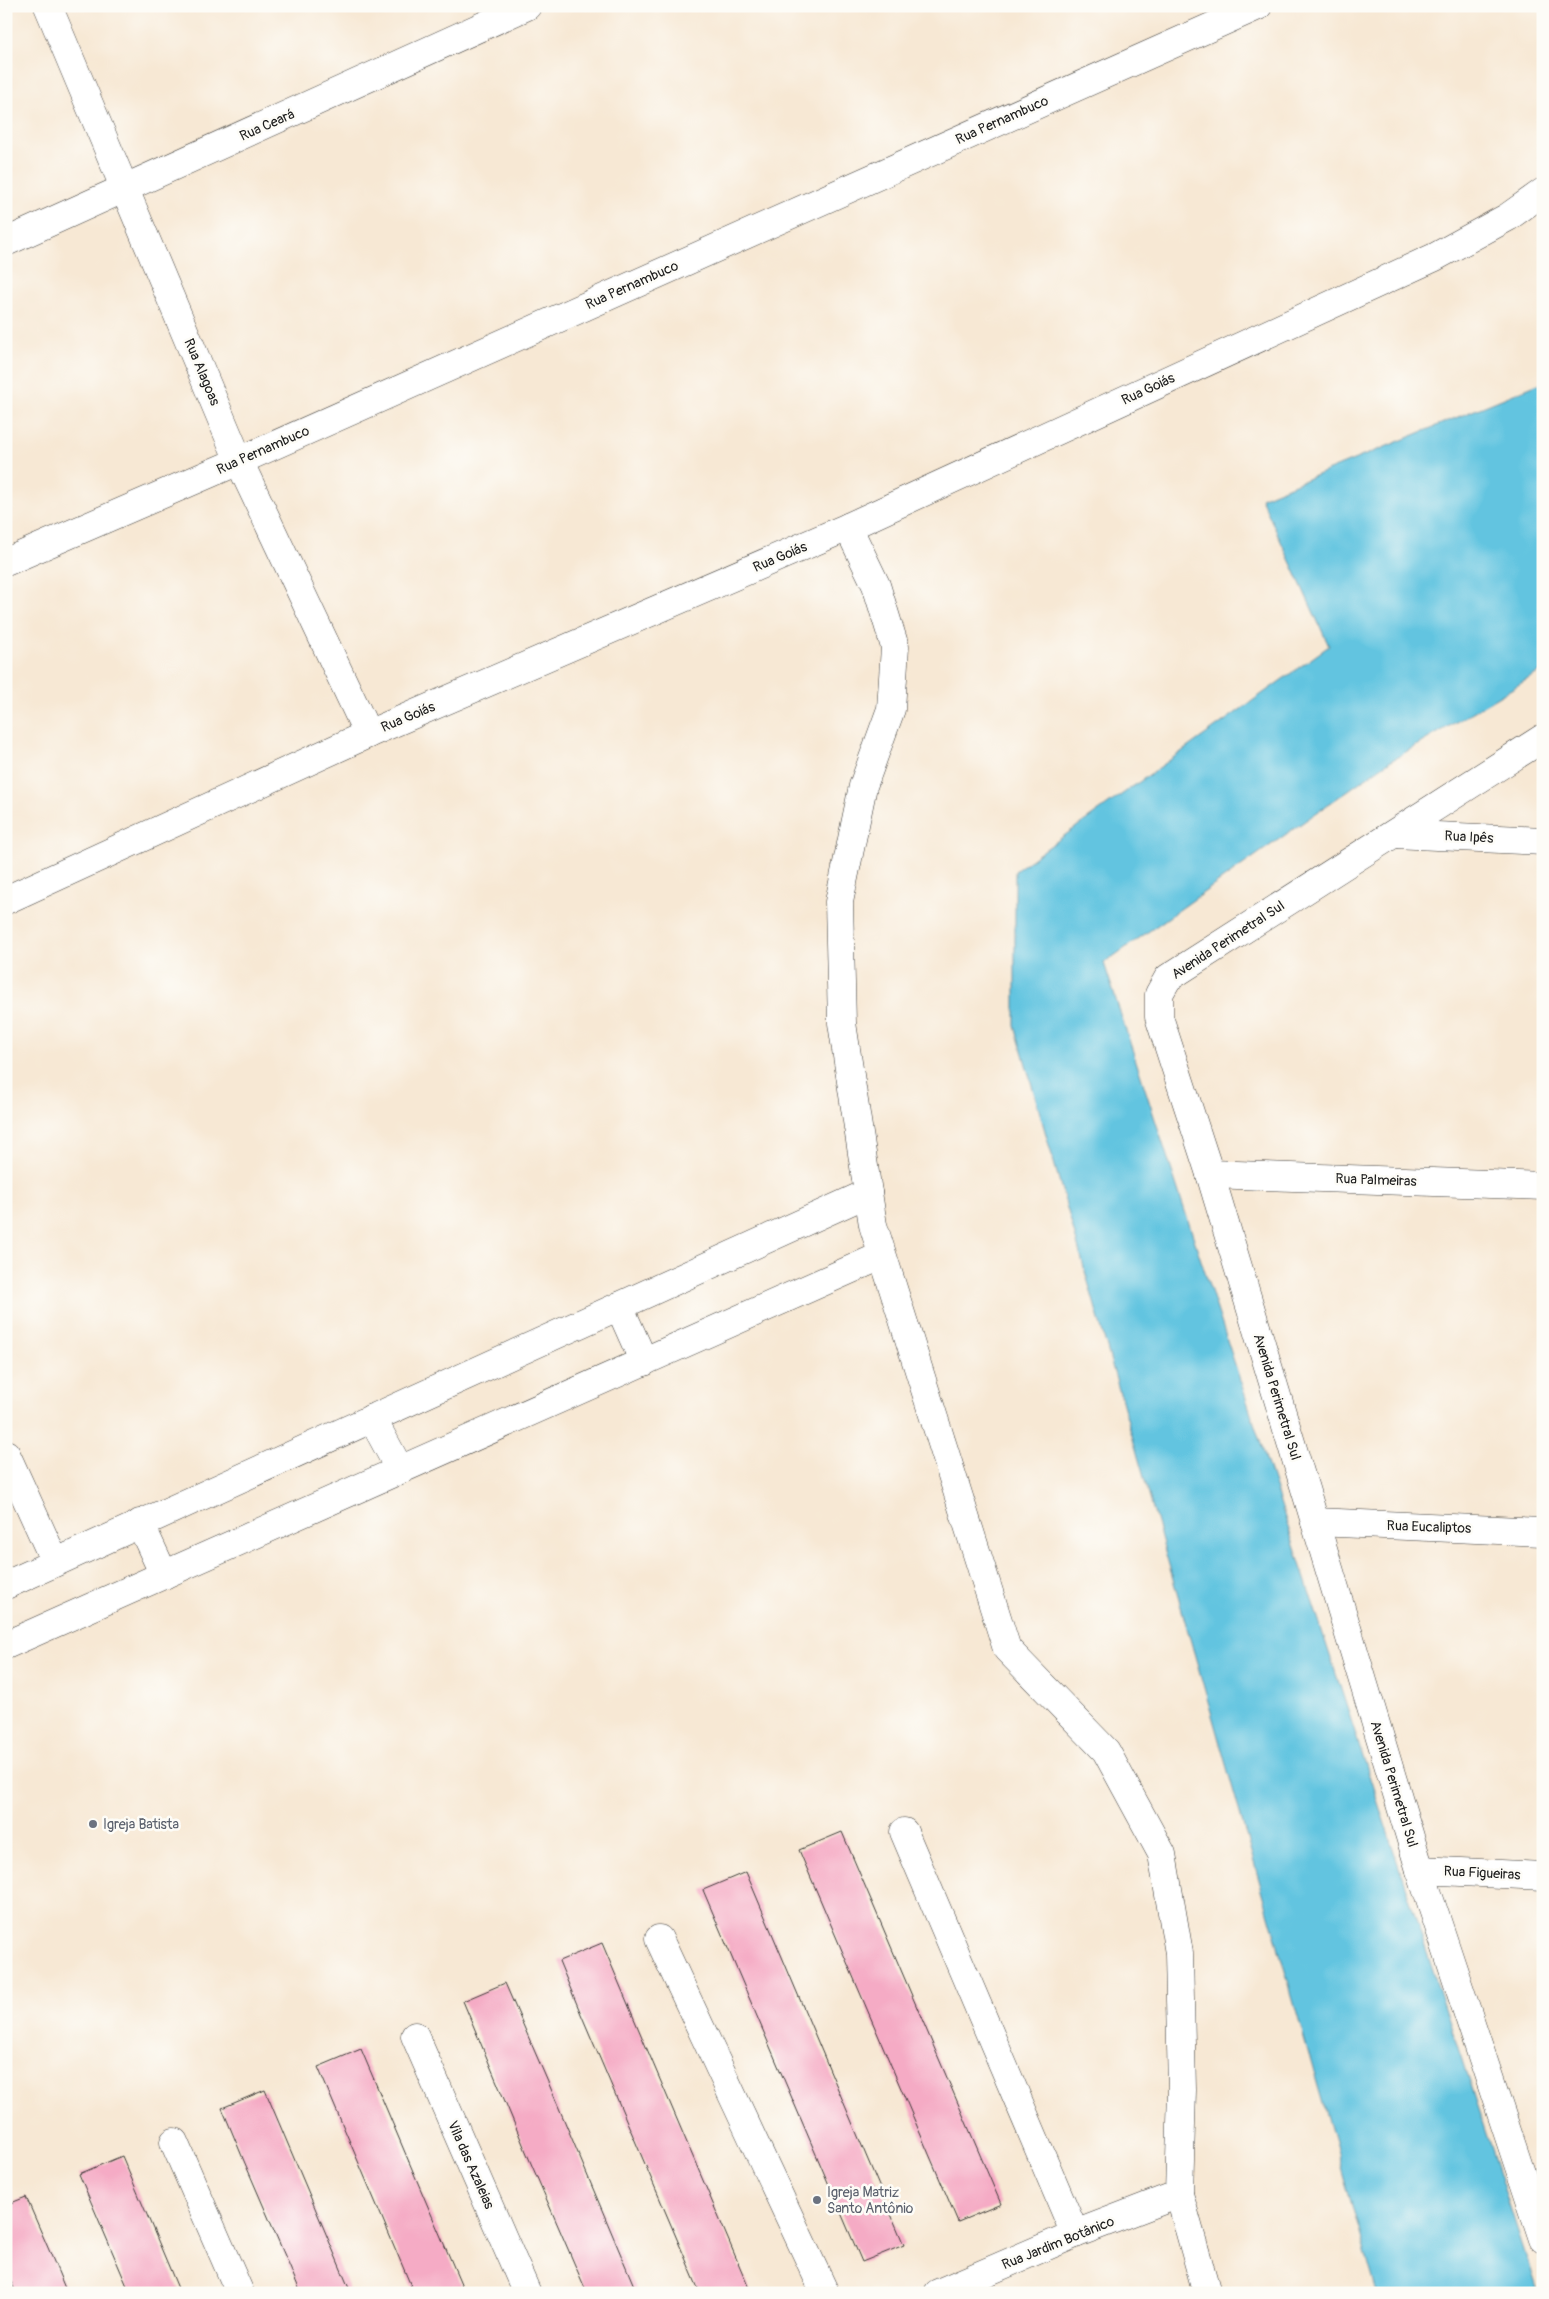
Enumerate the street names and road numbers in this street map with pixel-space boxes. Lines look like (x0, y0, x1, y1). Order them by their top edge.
street label: Rua Pernambuco (953, 92, 1051, 148)
street label: Rua Ceará (237, 105, 297, 145)
street label: Rua Pernambuco (583, 257, 681, 313)
street label: Rua Alagoas (180, 336, 224, 409)
street label: Rua Goiás (1119, 369, 1178, 409)
street label: Rua Pernambuco (214, 422, 312, 478)
street label: Rua Goiás (751, 538, 810, 576)
street label: Rua Goiás (379, 698, 438, 736)
street label: Rua Ipês (1444, 827, 1495, 847)
street label: Avenida Perimetral Sul (1168, 897, 1288, 983)
street label: Rua Palmeiras (1335, 1170, 1418, 1190)
street label: Avenida Perimetral Sul (1250, 1332, 1304, 1462)
street label: Rua Eucaliptos (1386, 1517, 1472, 1537)
street label: Avenida Perimetral Sul (1367, 1719, 1421, 1849)
street label: Rua Figueiras (1443, 1862, 1522, 1884)
street label: Vila das Azaleias (444, 2118, 498, 2212)
street label: Rua Jardim Botânico (999, 2213, 1117, 2273)

